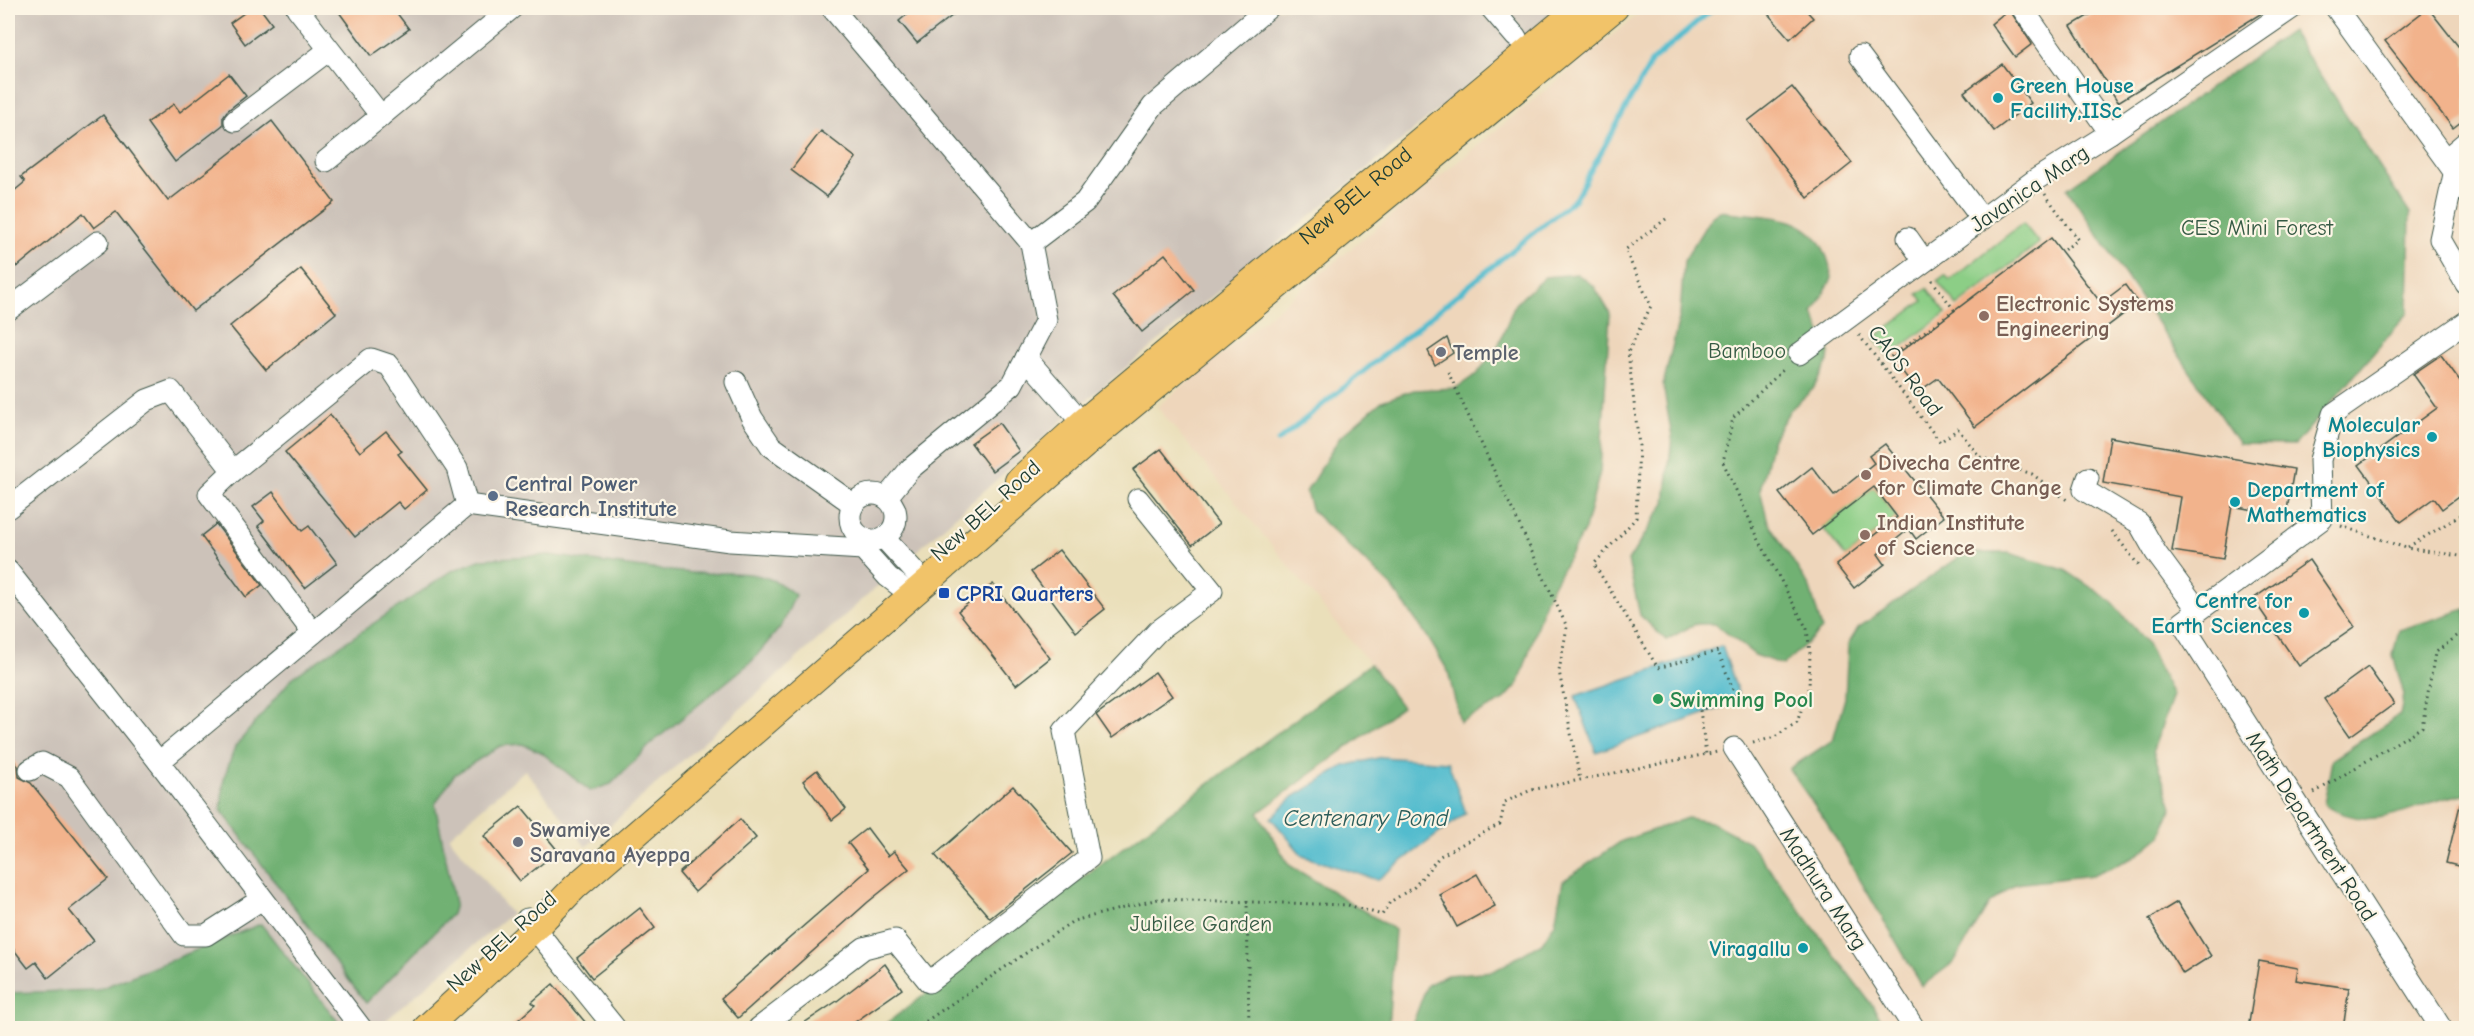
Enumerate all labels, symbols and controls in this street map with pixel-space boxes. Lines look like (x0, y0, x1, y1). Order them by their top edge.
place label: Green House Facility,IISc (2010, 73, 2134, 124)
marker: Green House Facility,IISc (1991, 91, 2005, 105)
street label: Javanica Marg (1965, 140, 2094, 238)
street label: New BEL Road (1294, 141, 1417, 250)
park label: CES Mini Forest (2181, 215, 2334, 241)
place label: Electronic Systems Engineering (1996, 291, 2174, 342)
marker: Electronic Systems Engineering (1977, 309, 1991, 323)
street label: CAOS Road (1863, 320, 1948, 421)
park label: Bamboo (1708, 338, 1786, 364)
place label: Temple (1453, 340, 1519, 366)
marker: Temple (1434, 345, 1448, 359)
place label: Molecular Biophysics (2322, 412, 2420, 463)
marker: Molecular Biophysics (2425, 430, 2439, 444)
place label: Divecha Centre for Climate Change (1877, 450, 2061, 501)
street label: New BEL Road (925, 455, 1046, 567)
marker: Divecha Centre for Climate Change (1859, 468, 1873, 482)
place label: Central Power Research Institute (505, 471, 677, 522)
place label: Department of Mathematics (2247, 477, 2385, 528)
marker: Central Power Research Institute (486, 489, 500, 503)
marker: Department of Mathematics (2228, 495, 2242, 509)
place label: Indian Institute of Science (1877, 510, 2025, 561)
marker: Indian Institute of Science (1858, 528, 1872, 542)
place label: CPRI Quarters (956, 581, 1093, 607)
marker: CPRI Quarters (937, 586, 951, 600)
place label: Centre for Earth Sciences (2151, 588, 2292, 639)
marker: Centre for Earth Sciences (2297, 606, 2311, 620)
place label: Swimming Pool (1670, 687, 1813, 713)
marker: Swimming Pool (1651, 692, 1665, 706)
street label: Math Department Road (2240, 727, 2382, 926)
water label: Centenary Pond (1283, 804, 1450, 832)
place label: Swamiye Saravana Ayeppa (530, 817, 690, 868)
street label: Madhura Marg (1774, 822, 1872, 955)
marker: Swamiye Saravana Ayeppa (511, 835, 525, 849)
street label: New BEL Road (441, 886, 562, 998)
park label: Jubilee Garden (1130, 911, 1272, 937)
place label: Viragallu (1709, 936, 1791, 962)
marker: Viragallu (1796, 941, 1810, 955)

